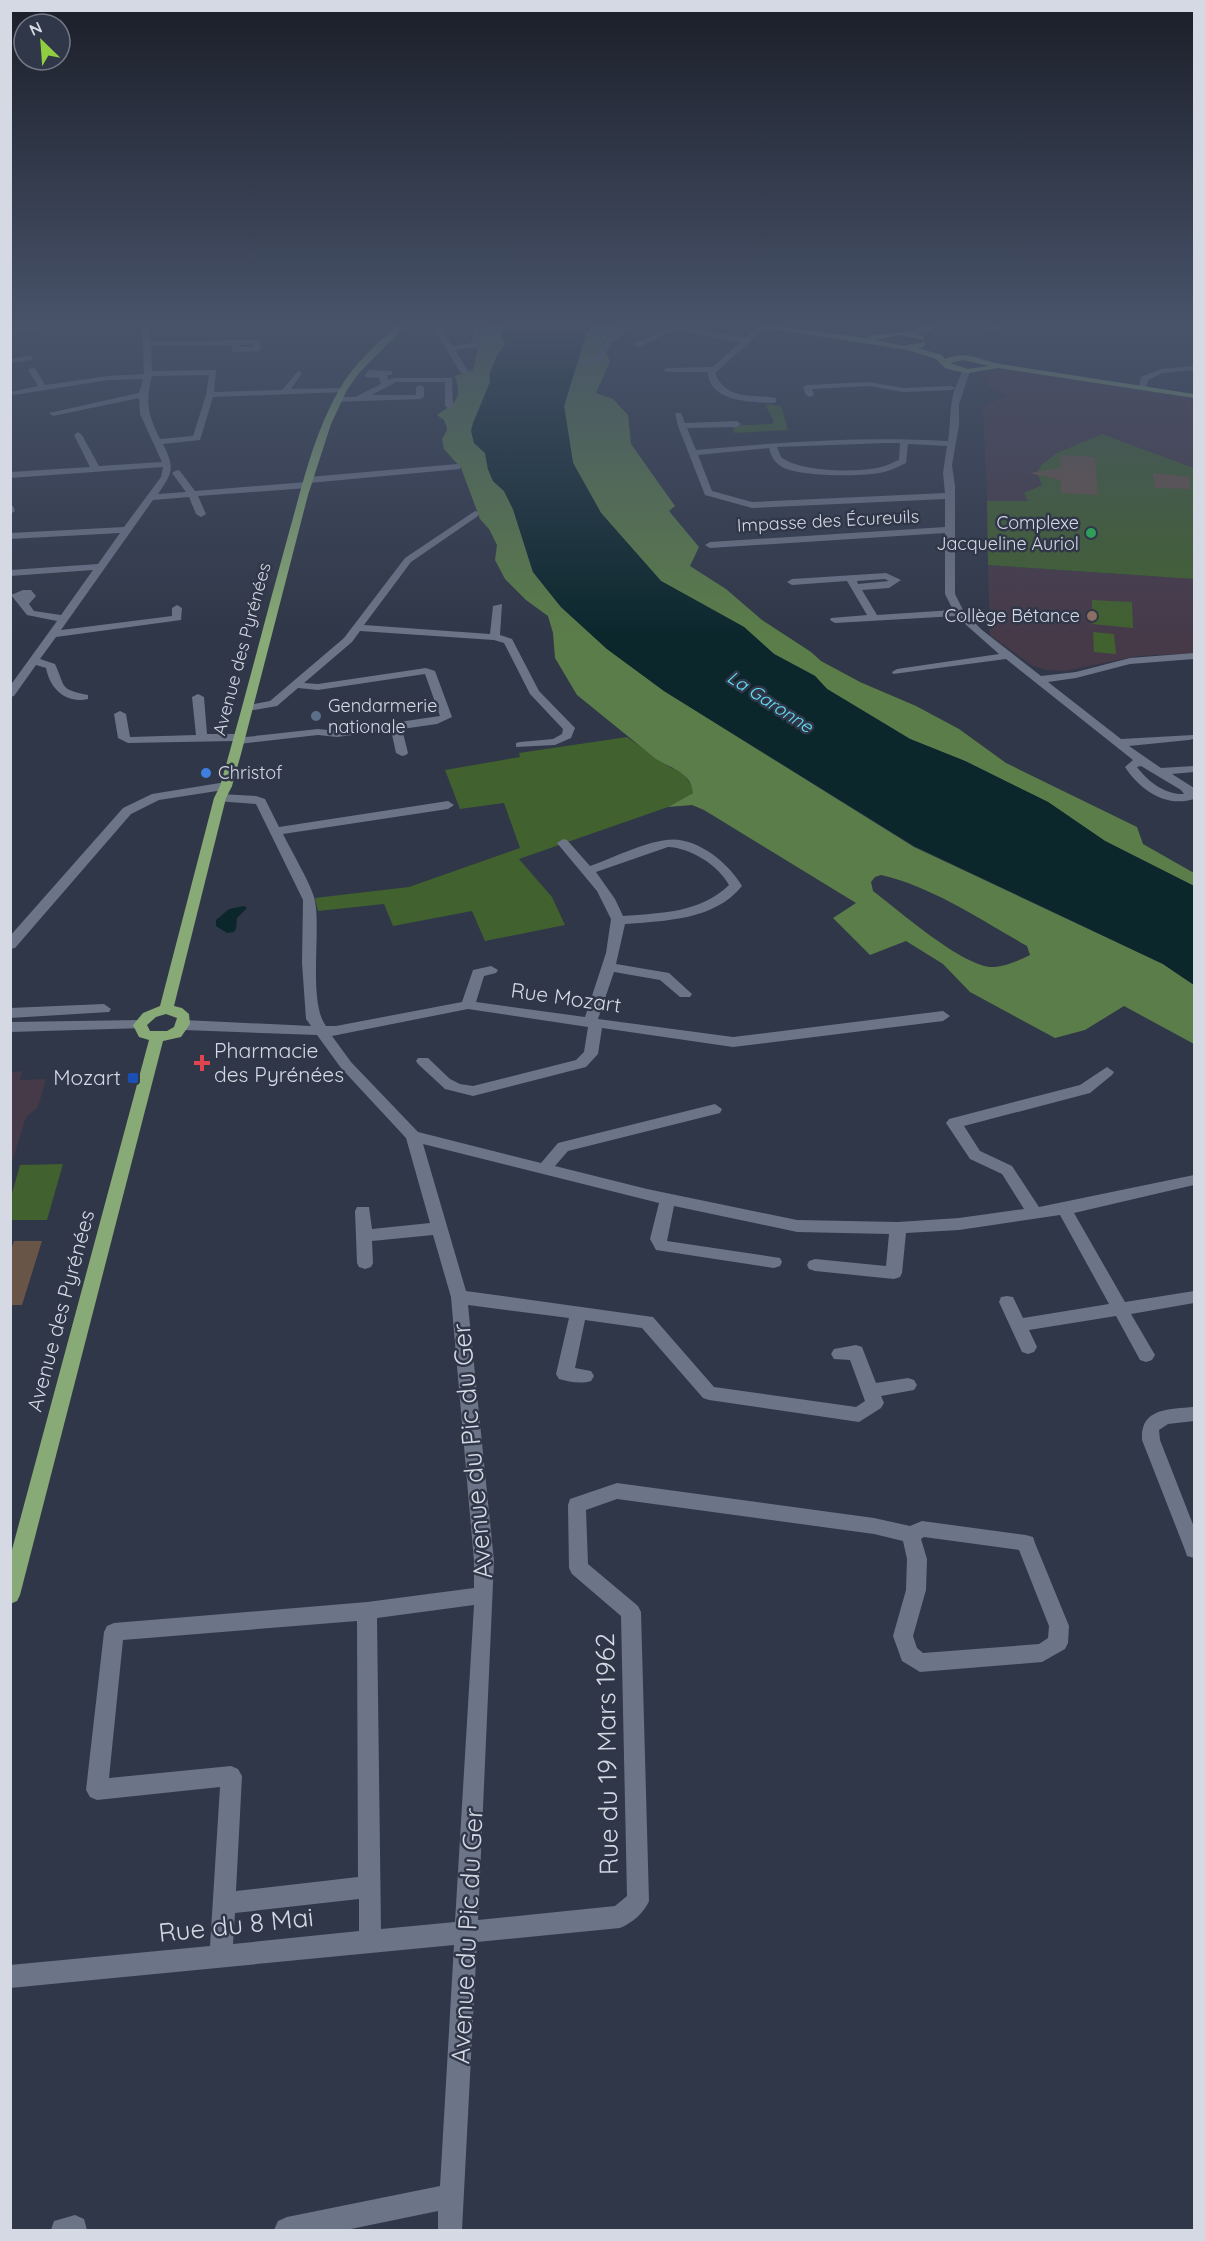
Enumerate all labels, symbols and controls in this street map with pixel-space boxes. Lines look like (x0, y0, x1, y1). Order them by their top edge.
north arrow (12, 12, 72, 72)
text: N (26, 17, 45, 40)
street label: Impasse des Écureuils (736, 504, 920, 537)
place label: Complexe Jacqueline Auriol (936, 511, 1079, 555)
marker: Complexe Jacqueline Auriol (1084, 526, 1098, 540)
street label: Avenue des Pyrénées (207, 560, 276, 738)
place label: Collège Bétance (944, 604, 1080, 627)
marker: Collège Bétance (1085, 609, 1099, 623)
water label: La Garonne (723, 665, 818, 738)
place label: Gendarmerie nationale (328, 694, 437, 738)
marker: Gendarmerie nationale (309, 709, 323, 723)
place label: Christof (218, 761, 283, 784)
marker: Christof (199, 766, 213, 780)
street label: Rue Mozart (509, 976, 623, 1018)
place label: Pharmacie des Pyrénées (214, 1037, 344, 1087)
marker: Pharmacie des Pyrénées (195, 1056, 209, 1070)
place label: Mozart (53, 1064, 121, 1090)
marker: Mozart (126, 1071, 140, 1085)
street label: Avenue des Pyrénées (21, 1207, 99, 1414)
street label: Avenue du Pic du Ger (444, 1322, 499, 1580)
street label: Rue du 19 Mars 1962 (588, 1633, 625, 1875)
street label: Avenue du Pic du Ger (443, 1807, 490, 2065)
street label: Rue du 8 Mai (157, 1900, 315, 1949)

